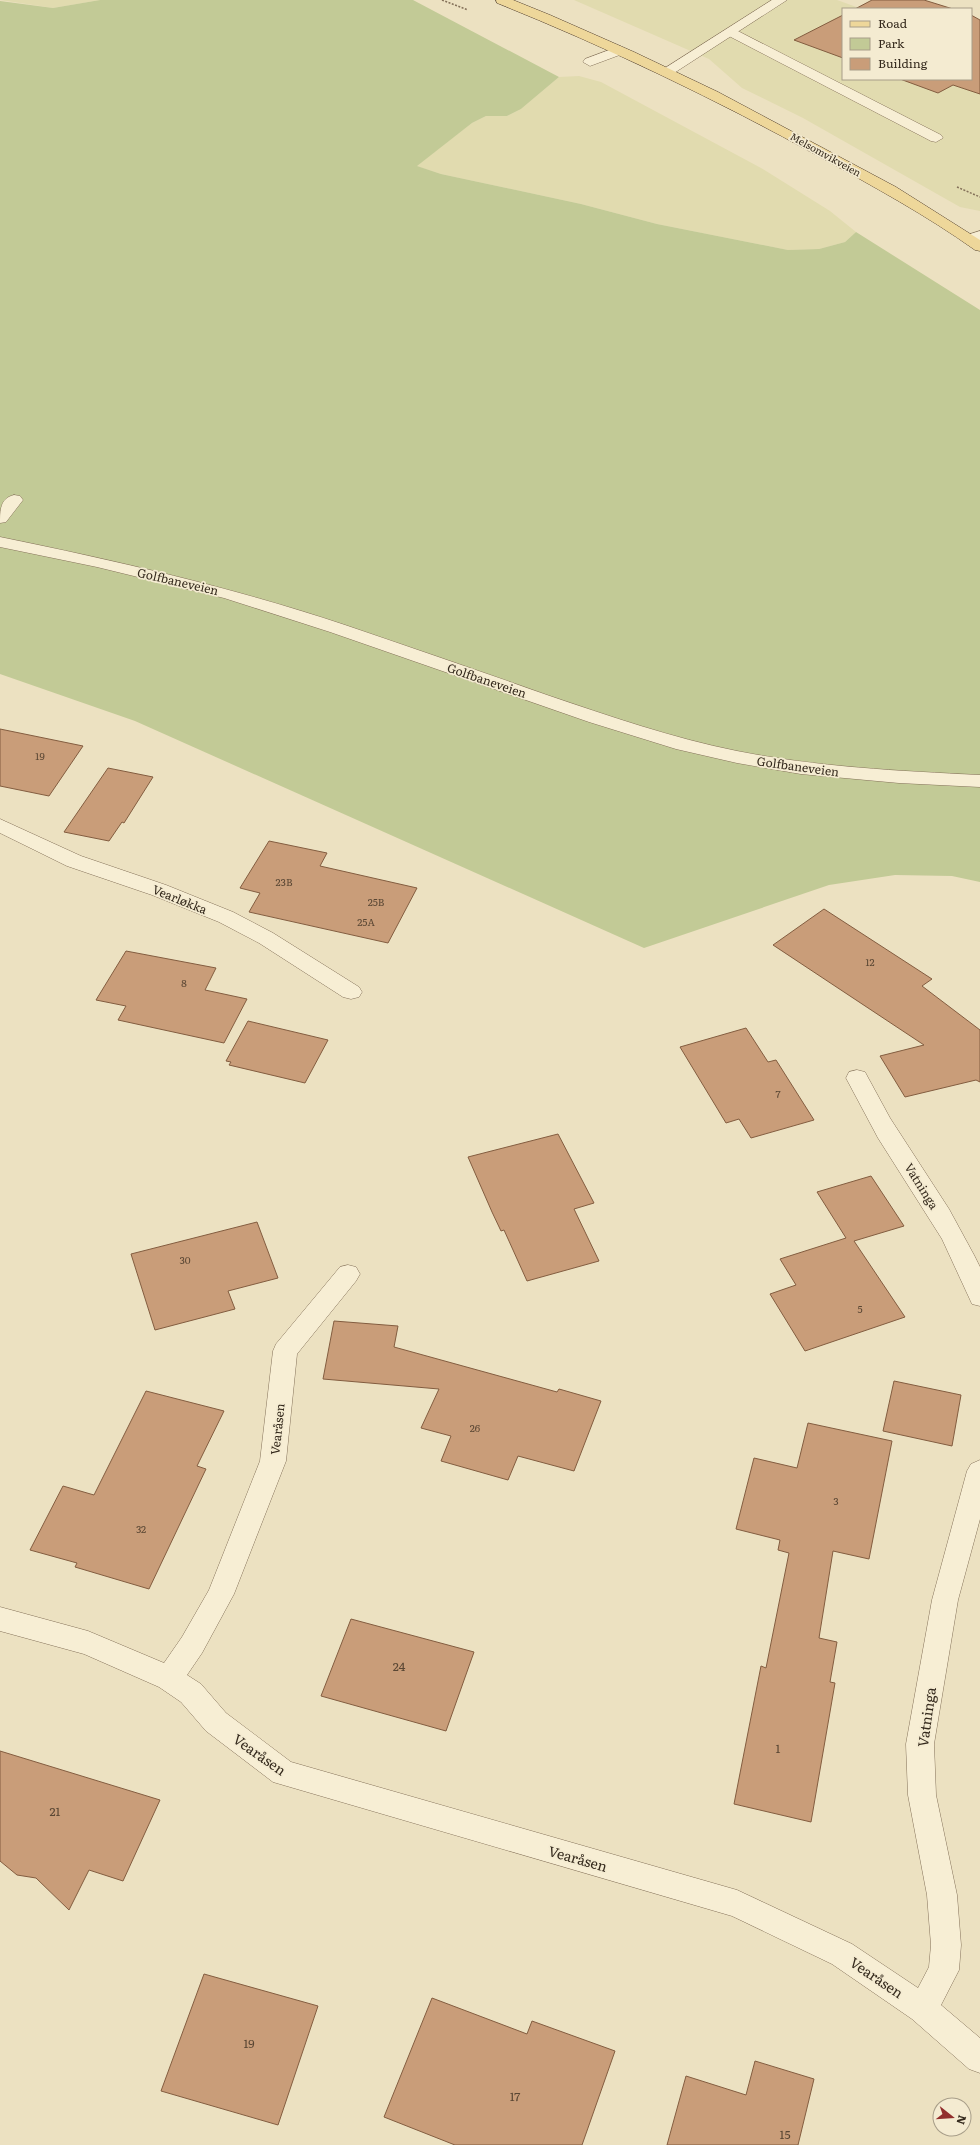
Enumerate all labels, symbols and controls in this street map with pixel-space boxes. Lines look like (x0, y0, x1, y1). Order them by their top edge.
legend (842, 8, 972, 80)
text: Road (878, 14, 908, 32)
text: Park (878, 34, 905, 52)
text: Building (878, 54, 928, 72)
street label: Melsomvikveien (788, 128, 865, 180)
street label: Golfbaneveien (136, 563, 220, 599)
street label: Golfbaneveien (445, 658, 529, 702)
house number: 19 (35, 748, 45, 763)
street label: Golfbaneveien (756, 751, 840, 781)
house number: 23B (275, 874, 293, 889)
street label: Vearløkka (150, 880, 211, 918)
house number: 25B (368, 894, 385, 909)
house number: 25A (357, 914, 375, 929)
house number: 12 (865, 954, 875, 969)
house number: 8 (181, 975, 187, 990)
house number: 7 (775, 1086, 781, 1101)
street label: Vatninga (901, 1159, 944, 1213)
house number: 30 (179, 1252, 191, 1267)
house number: 5 (857, 1301, 863, 1316)
street label: Vearåsen (265, 1402, 289, 1456)
house number: 26 (470, 1420, 481, 1435)
house number: 3 (833, 1493, 839, 1508)
house number: 32 (136, 1521, 146, 1536)
house number: 24 (393, 1657, 406, 1675)
street label: Vatninga (912, 1685, 940, 1748)
street label: Vearåsen (230, 1728, 290, 1780)
house number: 1 (776, 1739, 781, 1757)
house number: 21 (50, 1802, 61, 1820)
street label: Vearåsen (546, 1840, 610, 1876)
street label: Vearåsen (846, 1952, 908, 2002)
house number: 19 (243, 2034, 255, 2052)
house number: 17 (510, 2087, 520, 2105)
north arrow (932, 2097, 972, 2137)
text: N (954, 2113, 972, 2127)
house number: 15 (780, 2125, 790, 2143)

